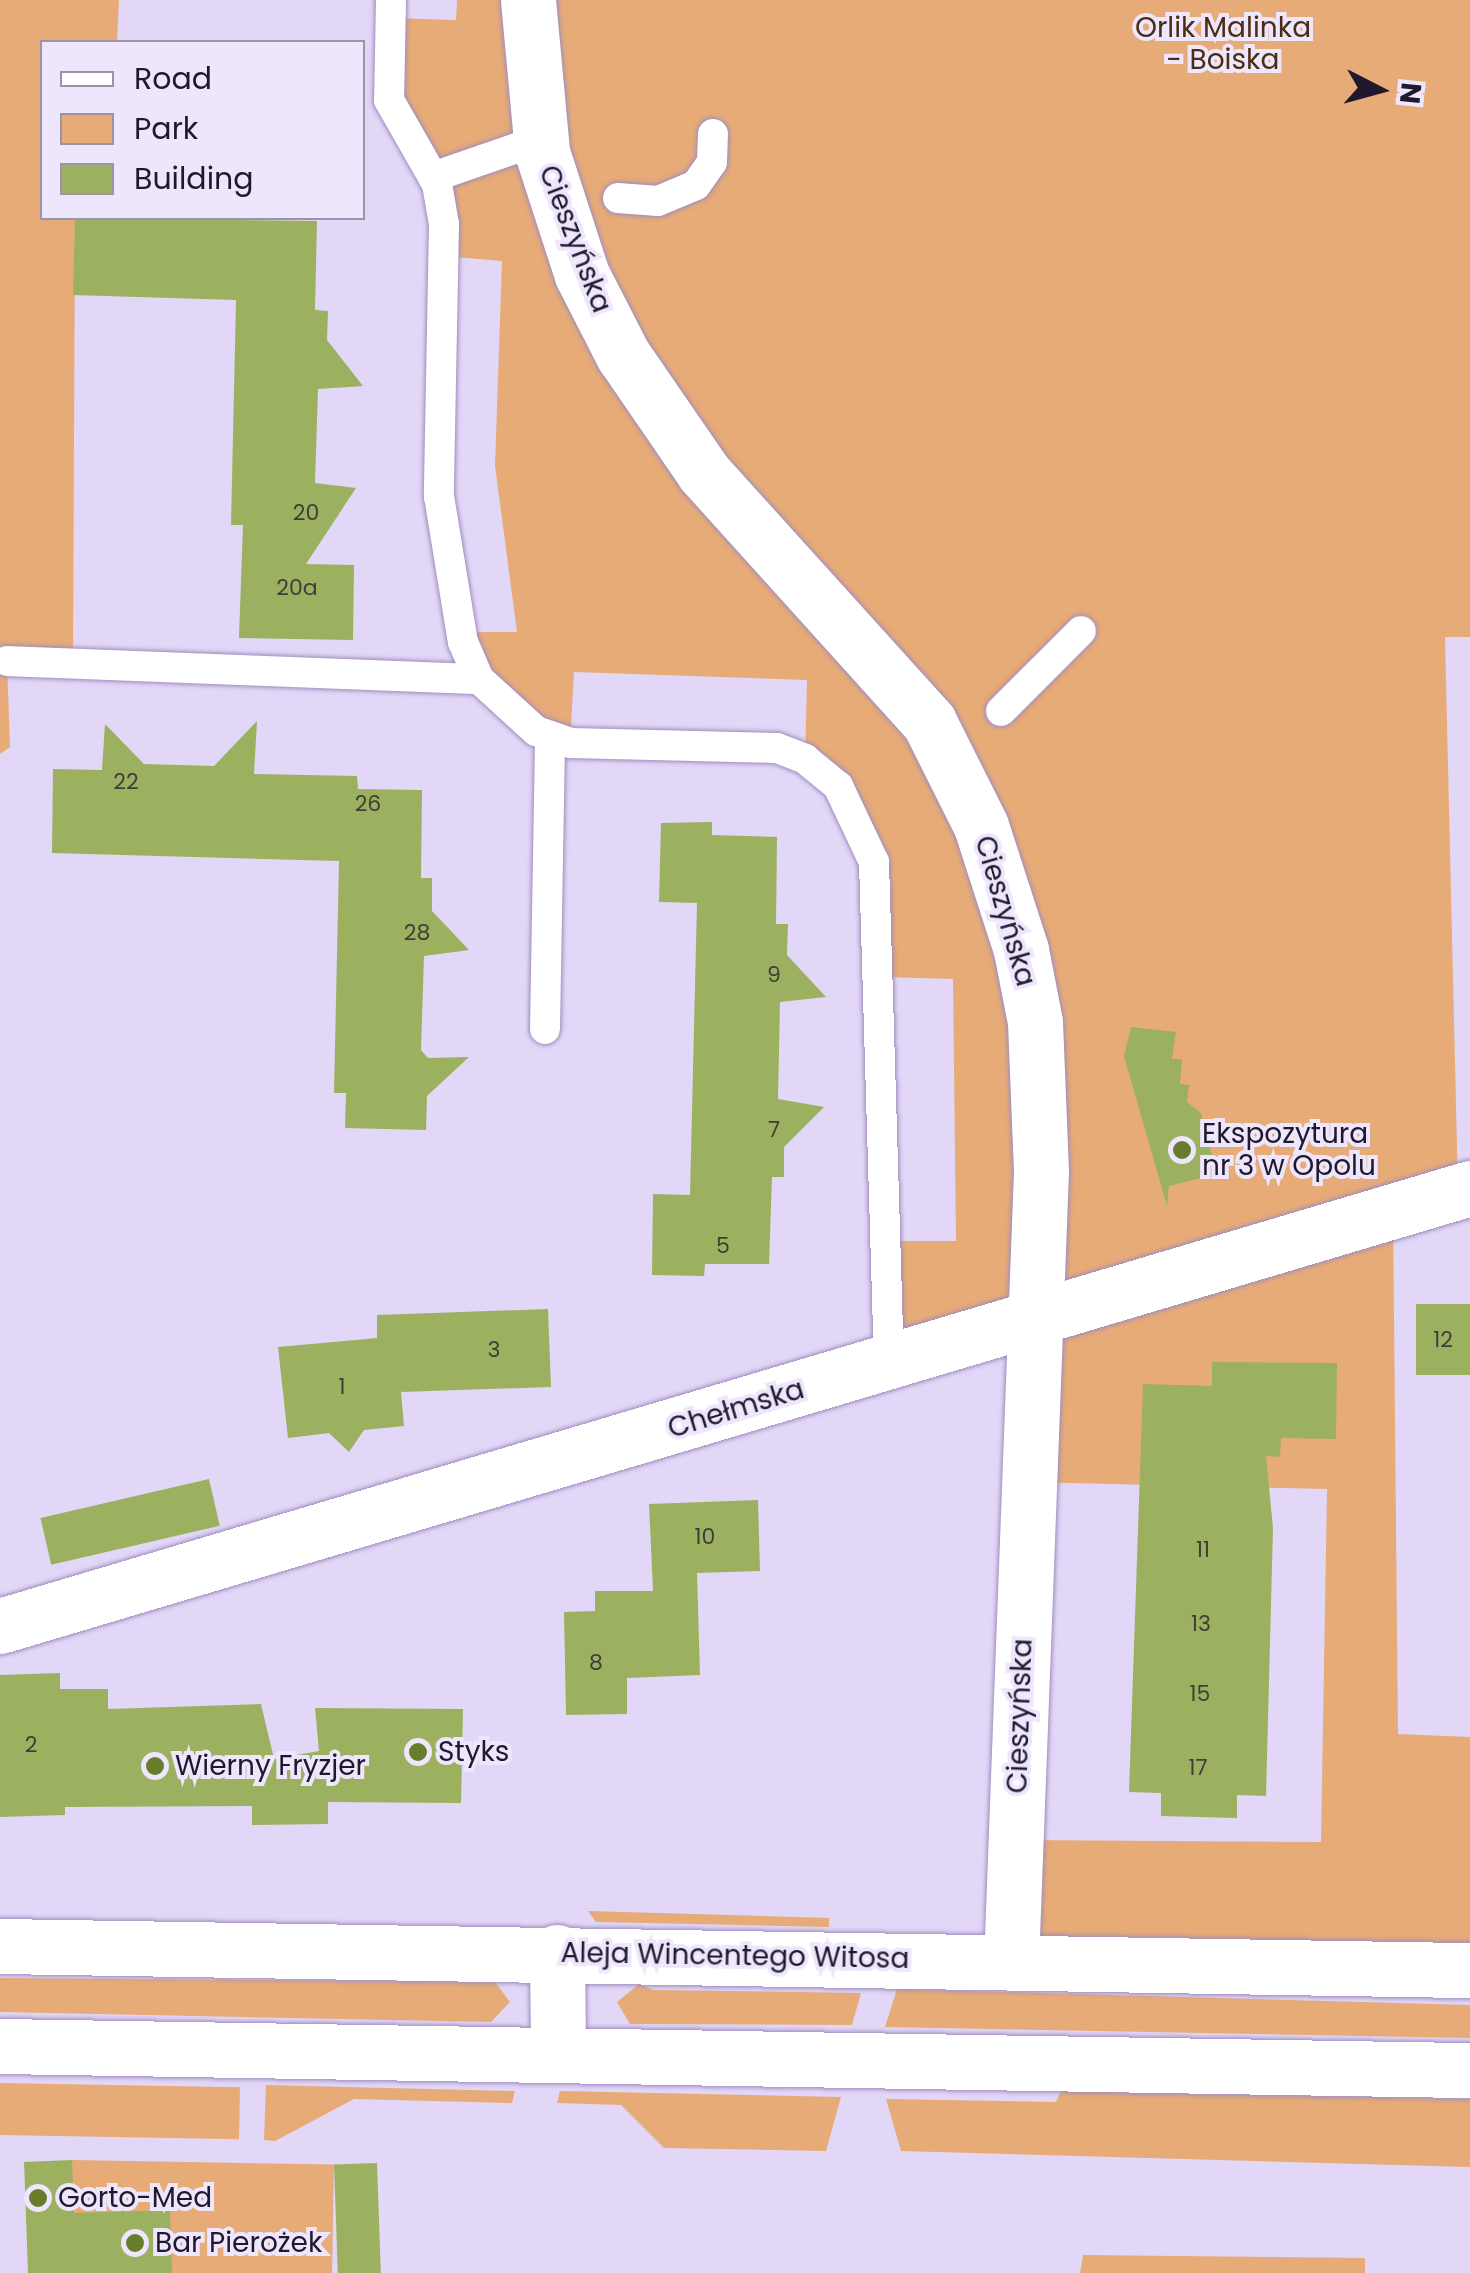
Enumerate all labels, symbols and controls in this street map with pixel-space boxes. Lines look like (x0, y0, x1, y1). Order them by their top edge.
park label: Orlik Malinka - Boiska (1135, 11, 1311, 77)
legend (40, 40, 365, 220)
north arrow (1330, 40, 1430, 140)
text: Road (134, 57, 212, 100)
text: N (1390, 81, 1431, 106)
text: Park (134, 107, 198, 150)
text: Building (134, 157, 254, 200)
street label: Cieszyńska (532, 161, 618, 317)
house number: 20 (293, 500, 319, 526)
house number: 20a (276, 575, 318, 601)
house number: 22 (113, 769, 139, 795)
house number: 26 (355, 791, 381, 817)
street label: Cieszyńska (968, 832, 1042, 990)
house number: 28 (404, 920, 430, 946)
house number: 9 (767, 962, 781, 988)
house number: 7 (768, 1117, 780, 1143)
place label: Ekspozytura nr 3 w Opolu (1202, 1117, 1376, 1183)
marker: Ekspozytura nr 3 w Opolu (1171, 1139, 1193, 1161)
house number: 5 (716, 1233, 730, 1259)
house number: 12 (1433, 1327, 1453, 1353)
house number: 3 (488, 1337, 500, 1363)
street label: Chełmska (664, 1372, 808, 1446)
house number: 1 (338, 1374, 346, 1400)
house number: 10 (695, 1524, 715, 1550)
house number: 11 (1196, 1537, 1210, 1563)
house number: 13 (1191, 1611, 1211, 1637)
street label: Cieszyńska (1001, 1638, 1039, 1794)
house number: 8 (589, 1650, 603, 1676)
house number: 15 (1190, 1681, 1210, 1707)
house number: 2 (25, 1732, 37, 1758)
place label: Styks (438, 1735, 509, 1769)
marker: Styks (407, 1741, 429, 1763)
place label: Wierny Fryzjer (175, 1749, 366, 1783)
marker: Wierny Fryzjer (144, 1755, 166, 1777)
house number: 17 (1188, 1755, 1208, 1781)
street label: Aleja Wincentego Witosa (560, 1936, 910, 1976)
place label: Gorto-Med (58, 2181, 212, 2215)
marker: Gorto-Med (27, 2187, 49, 2209)
place label: Bar Pierożek (155, 2226, 322, 2260)
marker: Bar Pierożek (124, 2232, 146, 2254)

